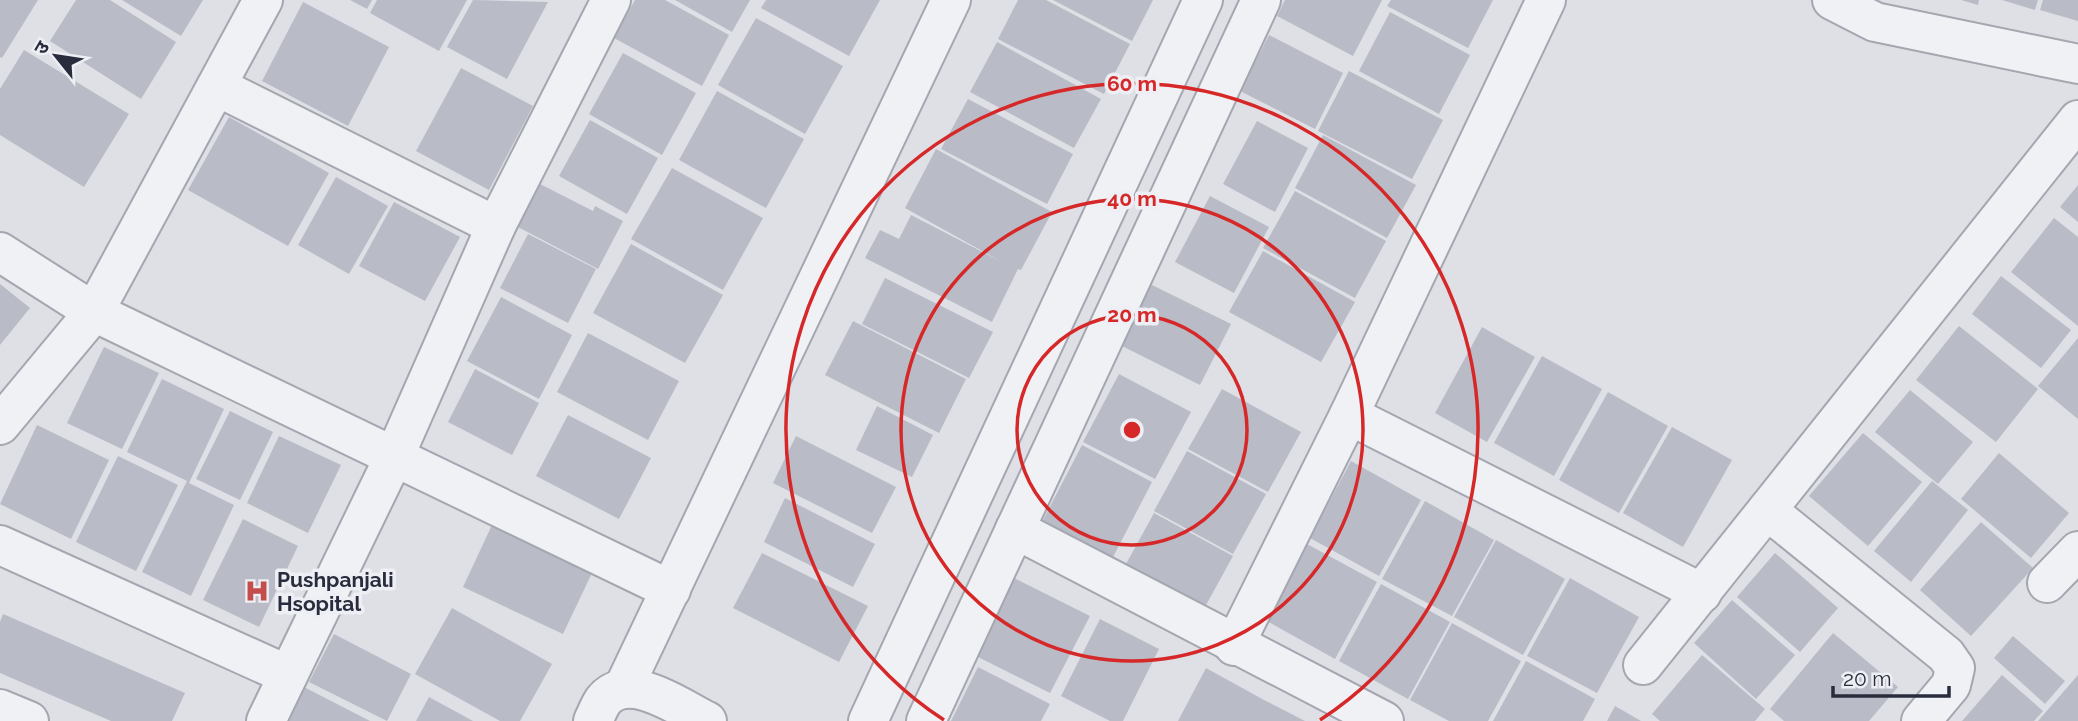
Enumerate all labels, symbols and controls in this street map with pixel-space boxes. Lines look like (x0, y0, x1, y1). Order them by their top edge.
north arrow (21, 21, 91, 91)
text: उ (29, 36, 54, 58)
text: 60 m (1107, 71, 1157, 96)
text: 40 m (1107, 186, 1157, 211)
text: 20 m (1107, 302, 1157, 327)
centre of rings (1120, 418, 1144, 442)
place label: Pushpanjali Hsopital (277, 567, 394, 616)
hospital icon: Pushpanjali Hsopital (243, 577, 271, 605)
scale bar (1833, 654, 1948, 698)
text: 20 m (1843, 666, 1891, 691)

